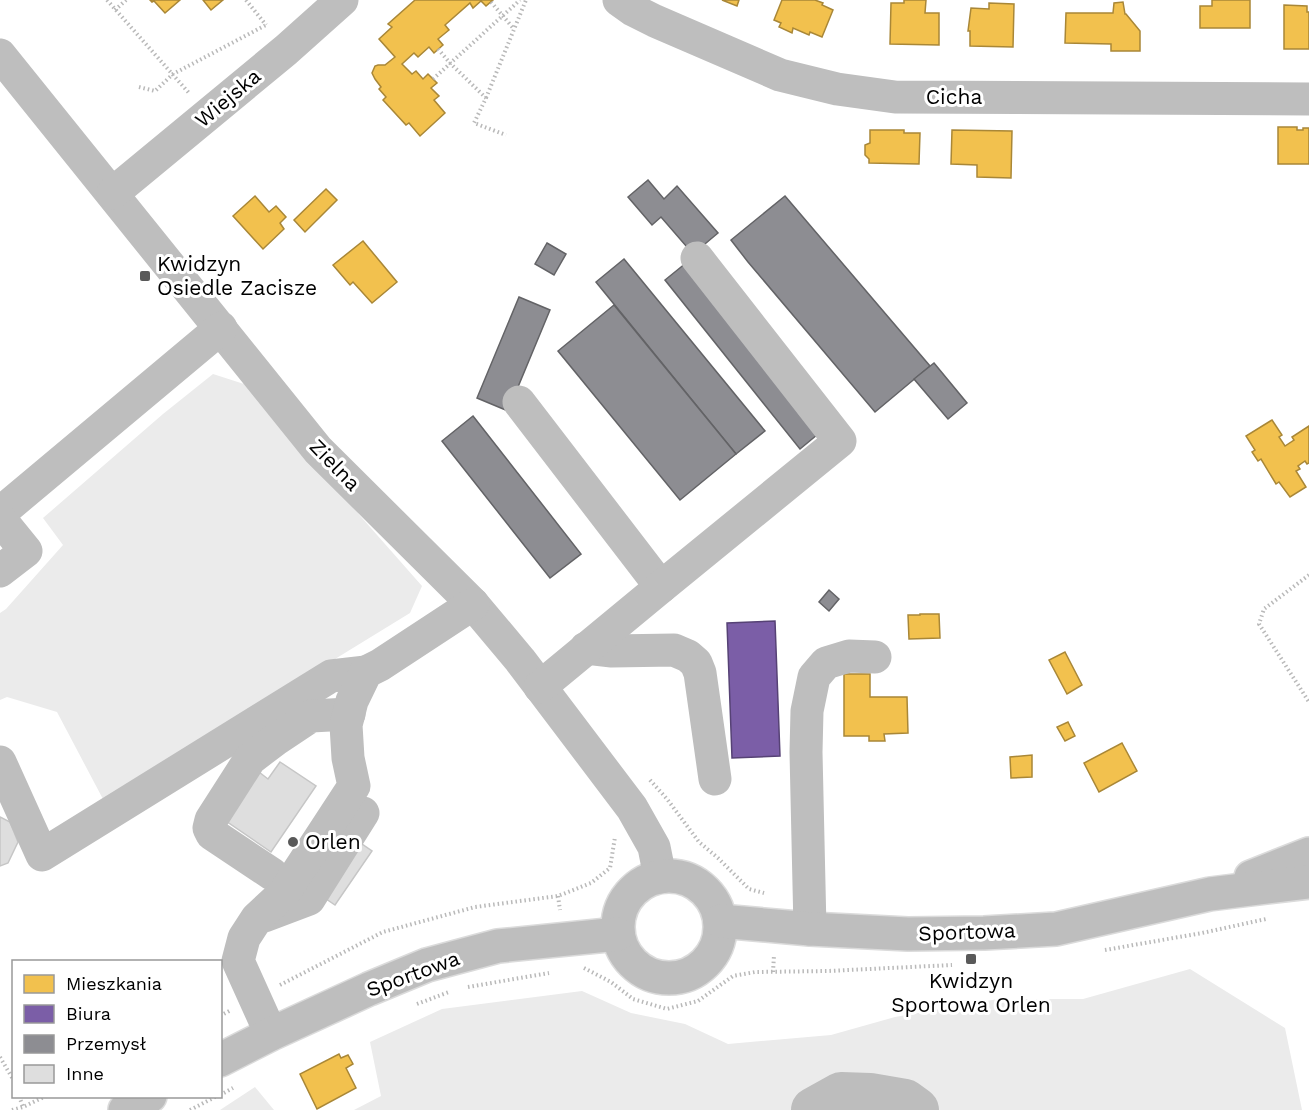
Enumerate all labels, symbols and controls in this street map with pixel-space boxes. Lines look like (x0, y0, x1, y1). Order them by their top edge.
street label: Wiejska (190, 63, 266, 132)
street label: Cicha (926, 84, 982, 109)
place label: Kwidzyn Osiedle Zacisze (157, 251, 317, 300)
marker: Kwidzyn Osiedle Zacisze (138, 269, 152, 283)
street label: Zielna (305, 434, 366, 496)
place label: Orlen (305, 829, 361, 854)
marker: Orlen (286, 835, 300, 849)
street label: Sportowa (918, 917, 1016, 946)
street label: Sportowa (363, 945, 463, 1002)
marker: Kwidzyn Sportowa Orlen (964, 952, 978, 966)
legend (12, 960, 222, 1098)
place label: Kwidzyn Sportowa Orlen (891, 968, 1051, 1017)
text: Mieszkania (66, 973, 162, 994)
text: Biura (66, 1003, 111, 1024)
text: Przemysł (66, 1033, 147, 1054)
text: Inne (66, 1063, 104, 1084)

